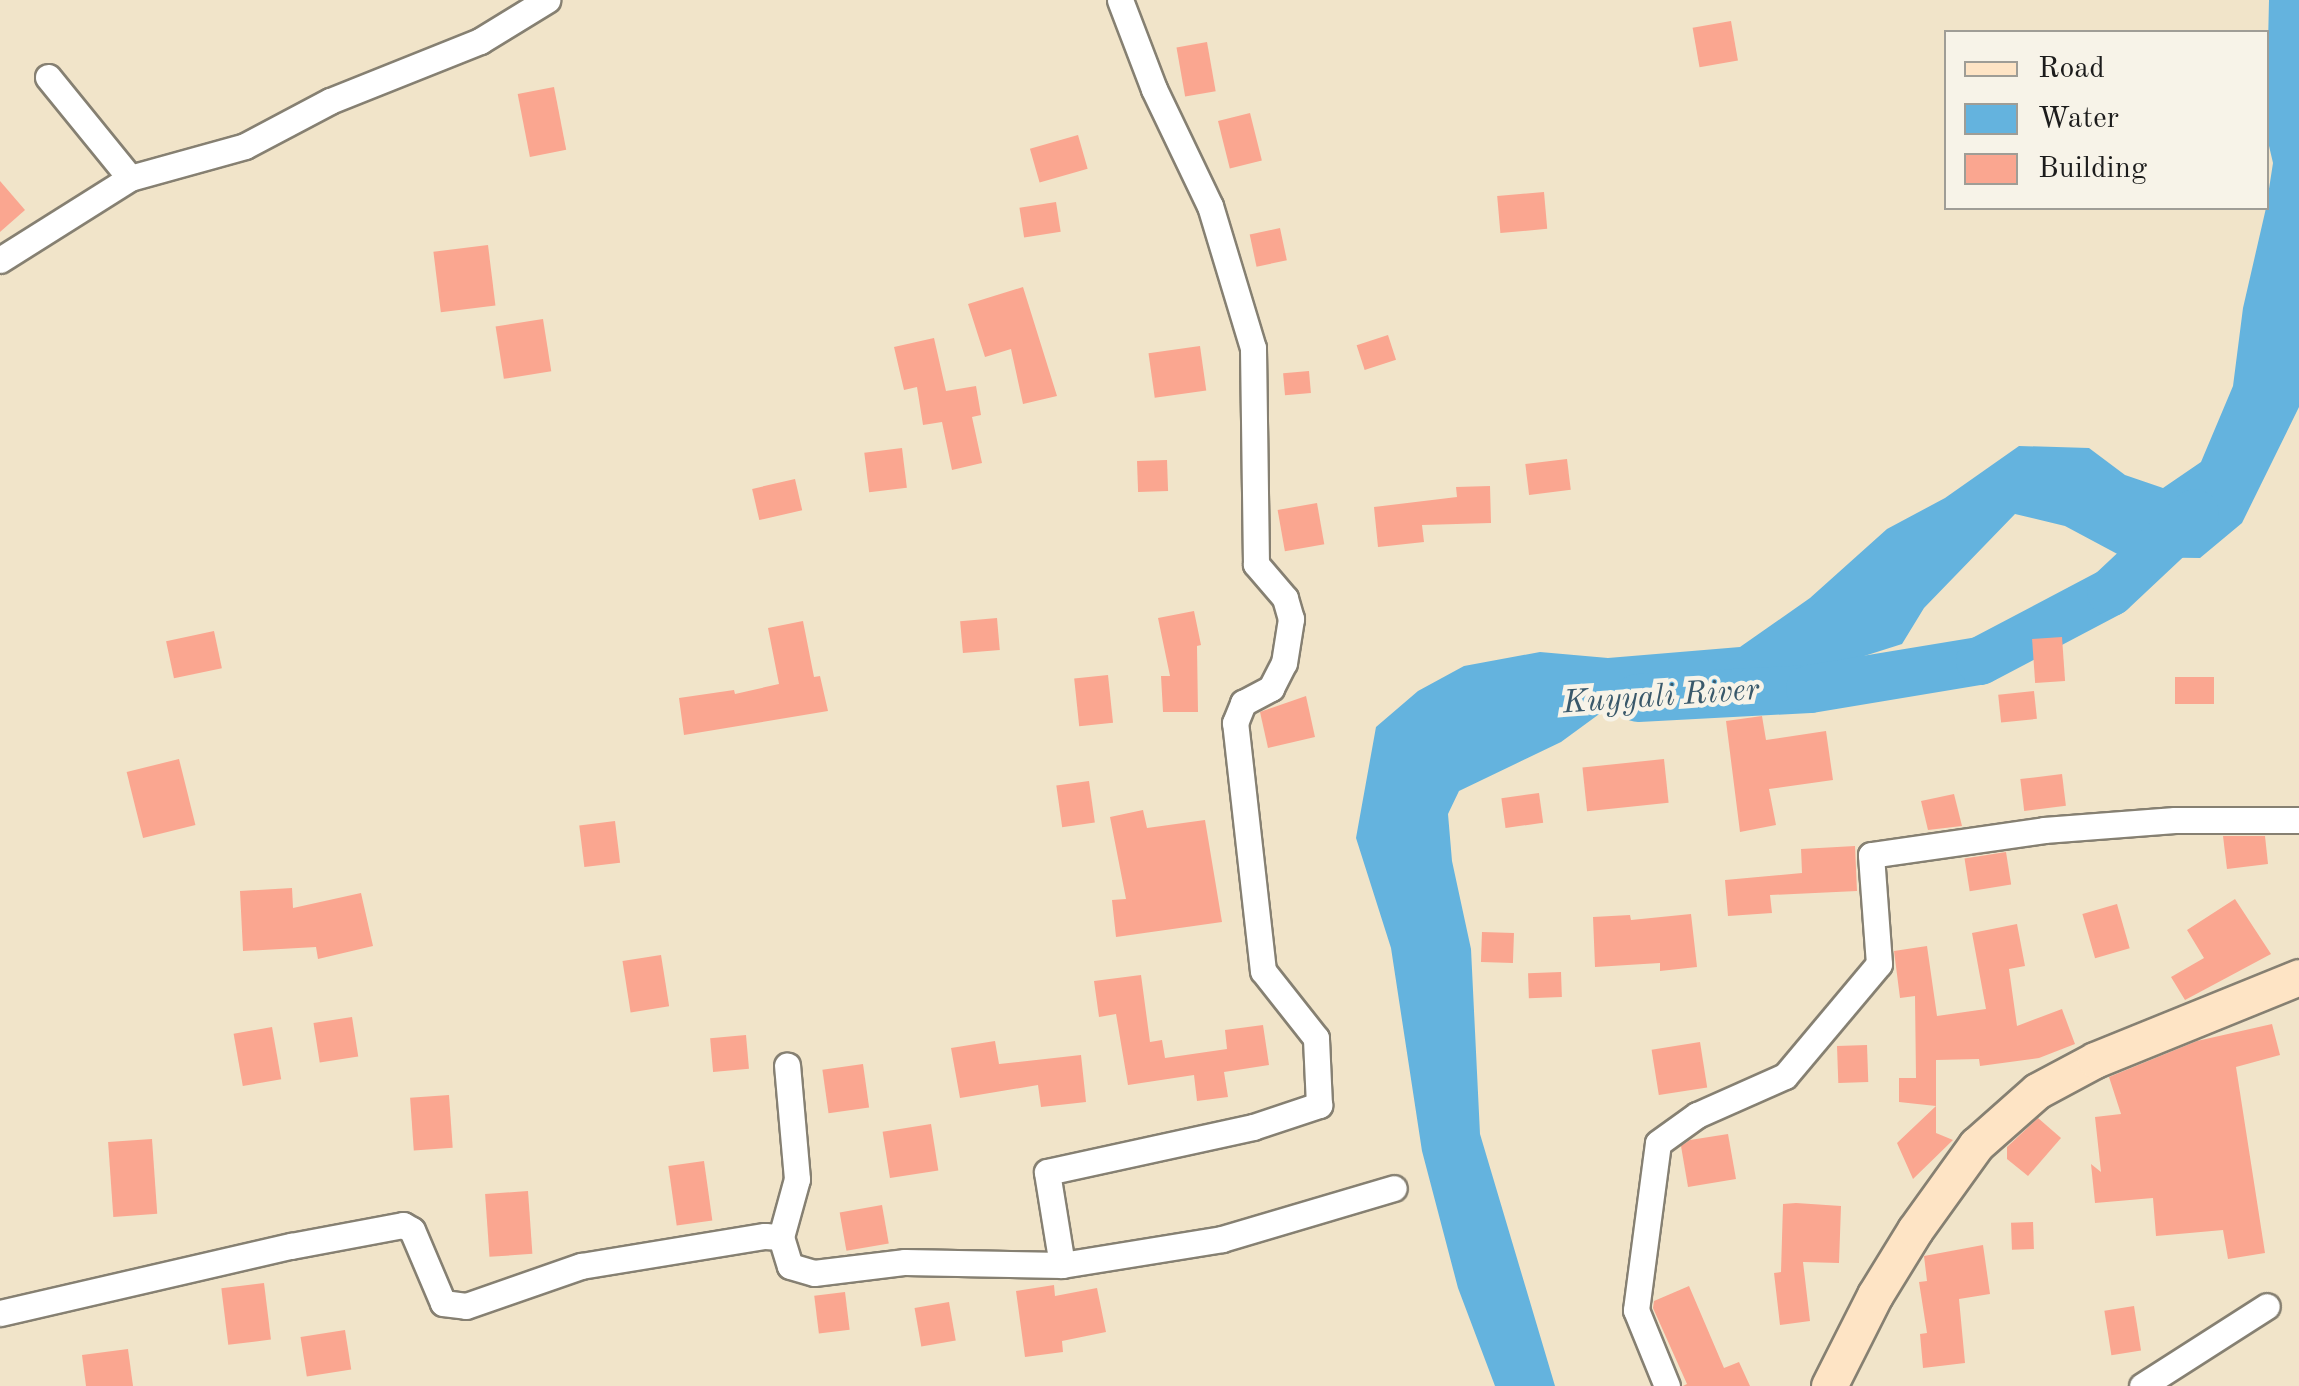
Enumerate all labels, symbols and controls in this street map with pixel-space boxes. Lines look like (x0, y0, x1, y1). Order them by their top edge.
legend (1944, 30, 2269, 210)
text: Road (2038, 54, 2105, 84)
text: Water (2038, 104, 2119, 134)
text: Building (2038, 154, 2147, 184)
water label: Kuyyali River (1561, 672, 1761, 724)

